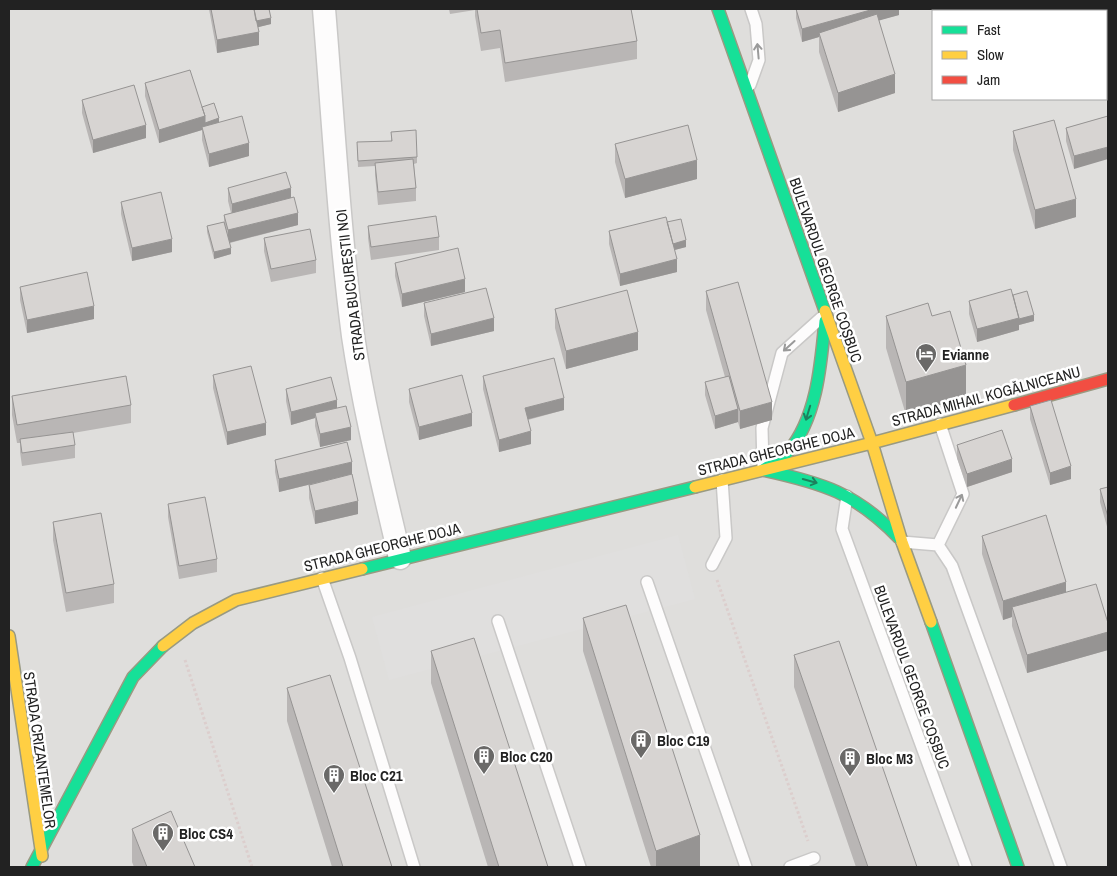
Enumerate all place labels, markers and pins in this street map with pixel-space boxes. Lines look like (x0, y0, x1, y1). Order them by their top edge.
hotel icon: Evianne (914, 342, 938, 373)
place label: Evianne (942, 344, 989, 365)
building icon: Bloc C19 (629, 728, 653, 759)
place label: Bloc C19 (657, 730, 710, 751)
building icon: Bloc C20 (472, 744, 496, 775)
place label: Bloc C20 (500, 746, 553, 767)
building icon: Bloc M3 (838, 746, 862, 777)
place label: Bloc M3 (866, 748, 913, 769)
building icon: Bloc C21 (322, 763, 346, 794)
place label: Bloc C21 (350, 765, 403, 786)
building icon: Bloc CS4 (151, 821, 175, 852)
place label: Bloc CS4 (179, 823, 233, 844)

